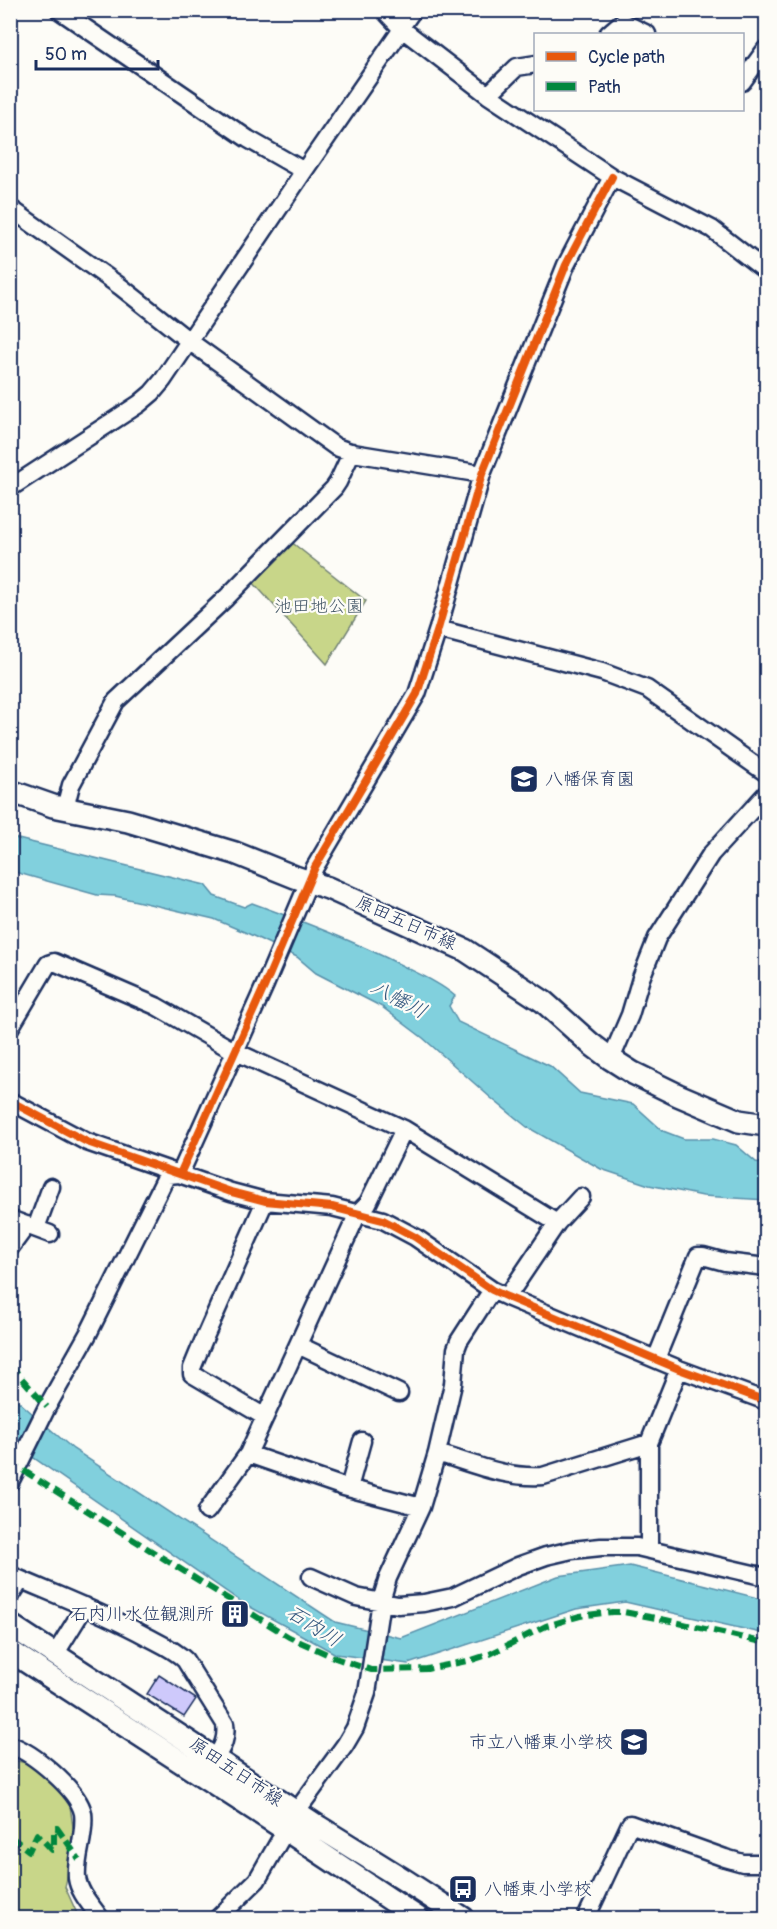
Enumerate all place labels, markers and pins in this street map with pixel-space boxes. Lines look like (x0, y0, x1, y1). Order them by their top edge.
school or university icon: 八幡保育園 (508, 763, 540, 795)
place label: 八幡保育園 (545, 768, 635, 791)
building icon: 石内川水位観測所 (219, 1598, 251, 1630)
place label: 石内川水位観測所 (70, 1603, 214, 1626)
school or university icon: 市立八幡東小学校 (618, 1726, 650, 1758)
place label: 市立八幡東小学校 (469, 1731, 613, 1754)
bus stop icon: 八幡東小学校 (447, 1873, 479, 1905)
place label: 八幡東小学校 (484, 1878, 592, 1901)

